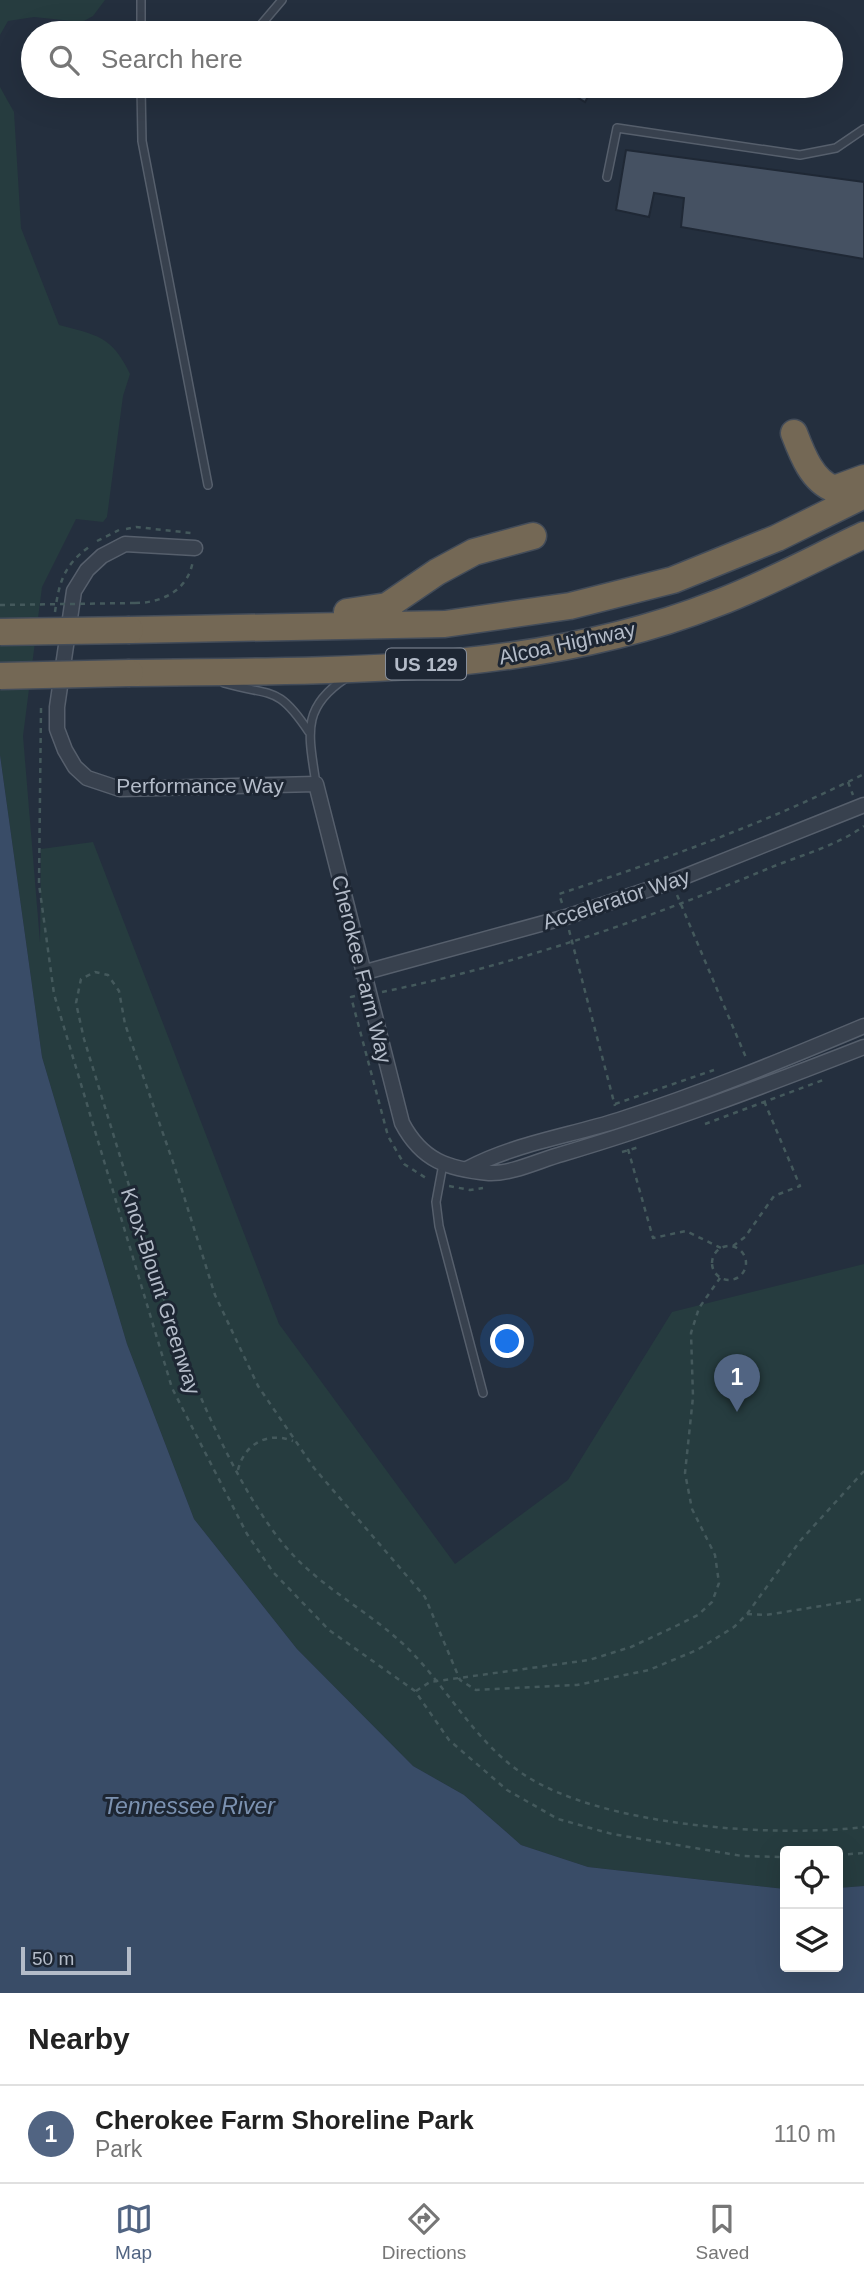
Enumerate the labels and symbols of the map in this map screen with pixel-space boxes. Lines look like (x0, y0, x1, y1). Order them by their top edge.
street label: Alcoa Highway (497, 617, 638, 669)
road number: US 129 (386, 649, 466, 680)
street label: Performance Way (116, 774, 284, 797)
street label: Accelerator Way (540, 864, 693, 934)
street label: Cherokee Farm Way (328, 873, 397, 1066)
street label: Knox-Blount Greenway (117, 1185, 205, 1398)
your location (490, 1324, 524, 1358)
pin: 1 (714, 1354, 760, 1412)
water label: Tennessee River (103, 1793, 276, 1819)
scale bar (21, 1944, 131, 1976)

